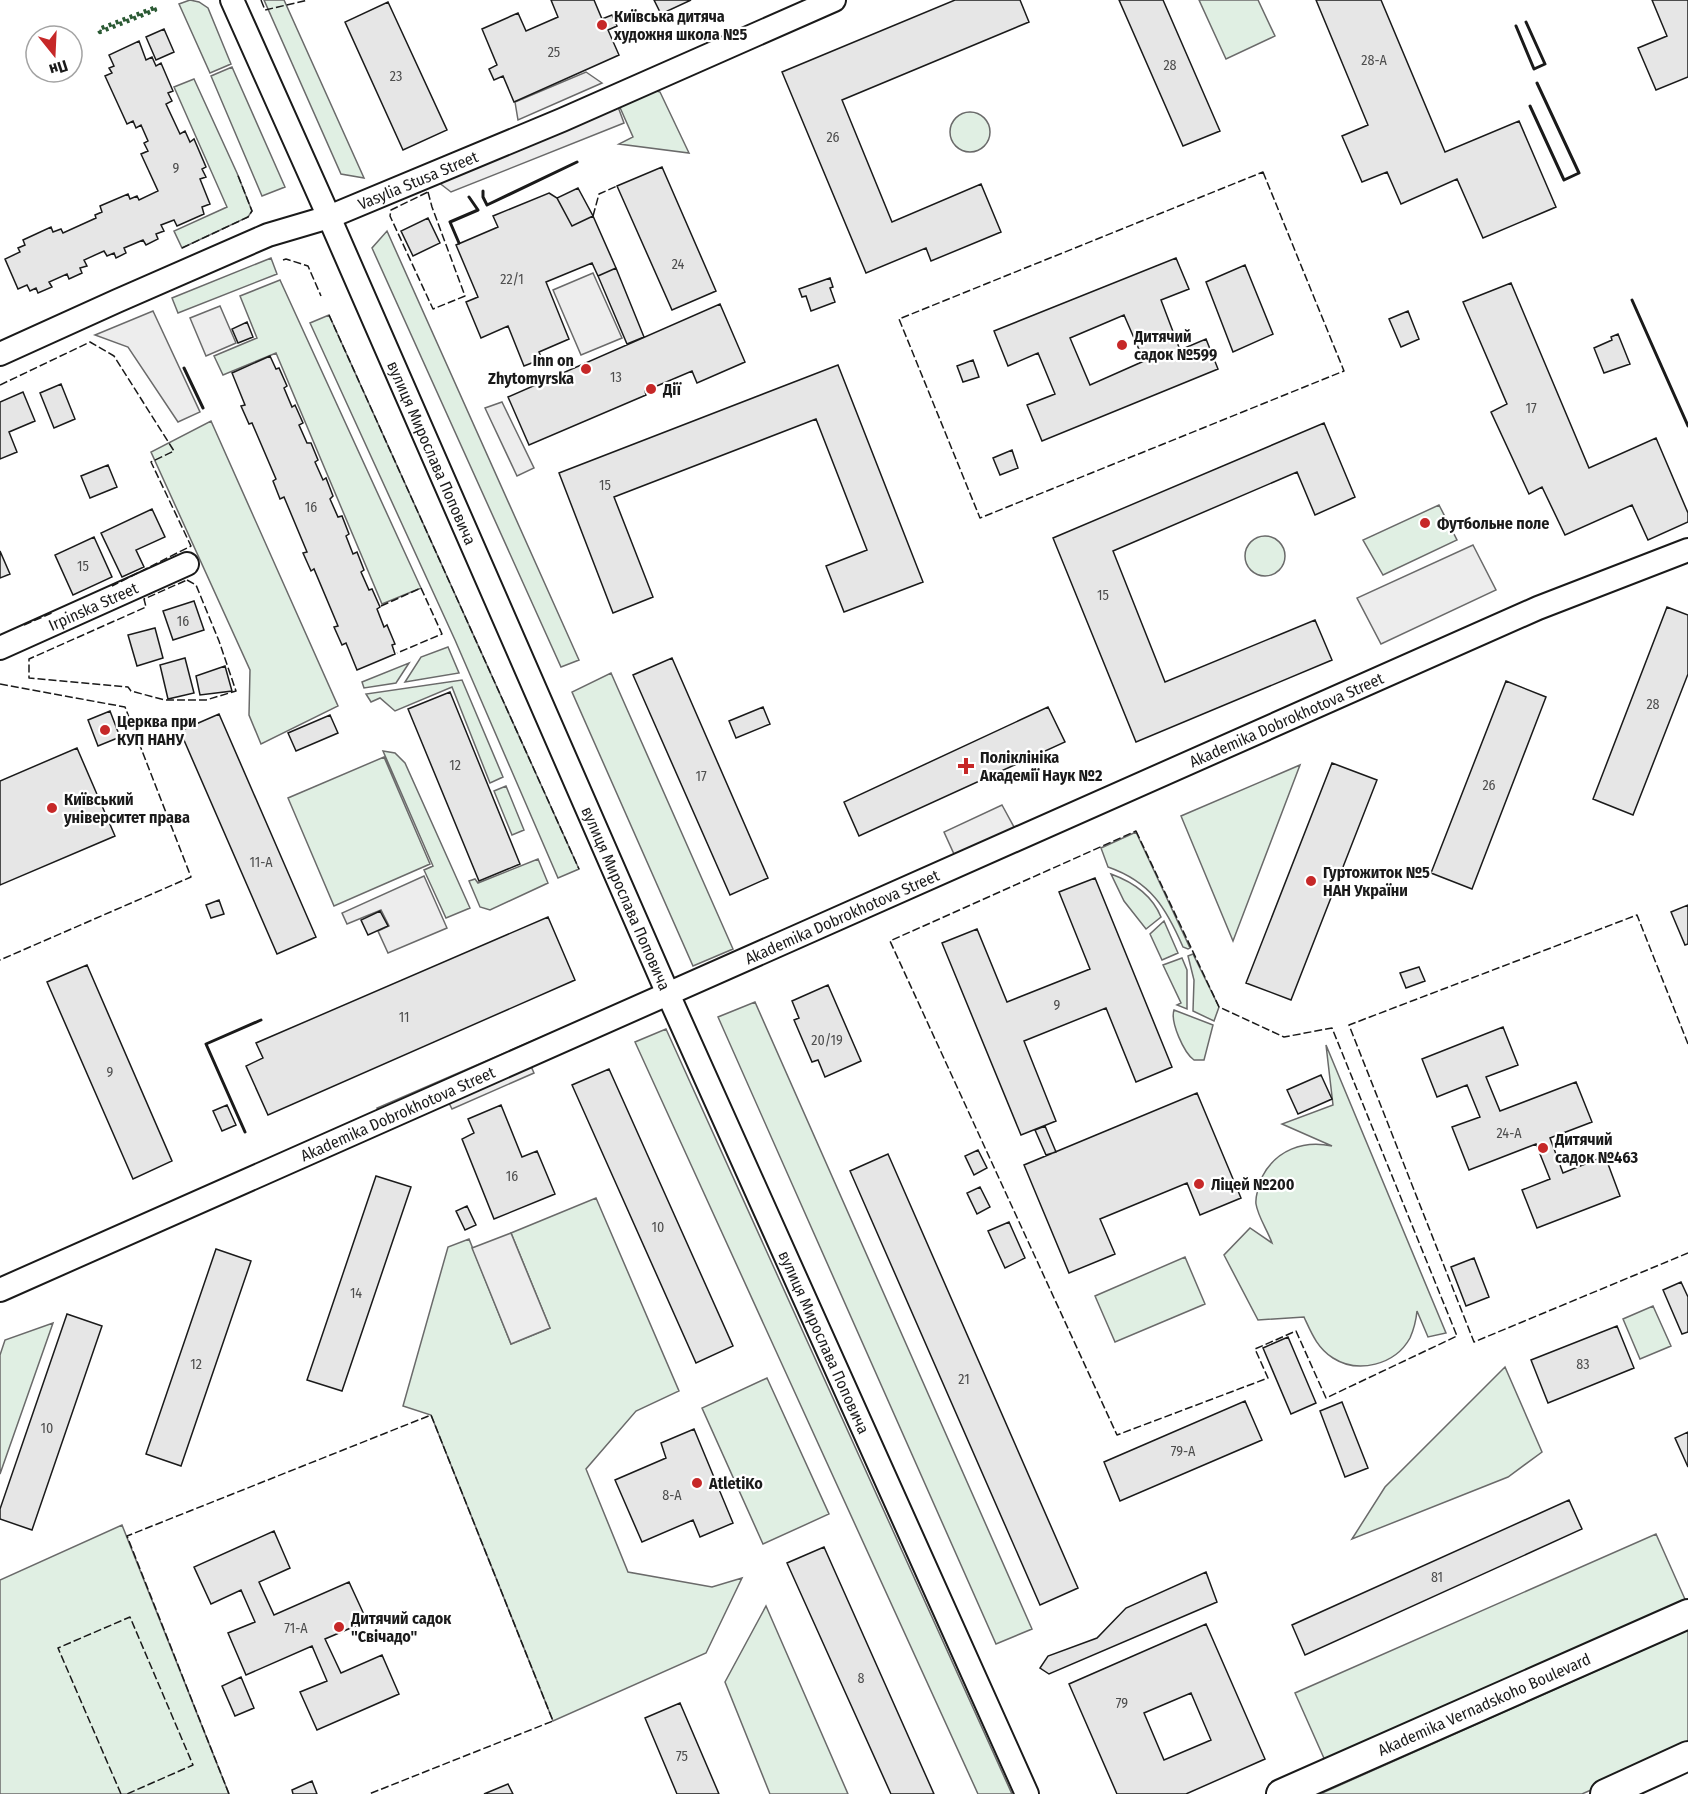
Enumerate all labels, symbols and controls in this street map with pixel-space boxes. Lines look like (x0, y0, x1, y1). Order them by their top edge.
place label: Київська дитяча художня школа №5 (613, 7, 747, 44)
marker: Київська дитяча художня школа №5 (595, 18, 609, 32)
north arrow (24, 24, 84, 84)
house number: 25 (548, 44, 560, 61)
house number: 28-А (1361, 52, 1387, 69)
text: Пн (47, 56, 70, 80)
house number: 28 (1163, 57, 1177, 74)
house number: 23 (390, 68, 402, 85)
house number: 26 (826, 129, 840, 146)
street label: Vasylia Stusa Street (355, 146, 481, 213)
house number: 9 (173, 160, 180, 177)
house number: 24 (672, 256, 685, 273)
house number: 22/1 (500, 271, 524, 288)
place label: Дитячий садок №599 (1133, 327, 1217, 364)
marker: Дитячий садок №599 (1115, 338, 1129, 352)
place label: Inn on Zhytomyrska (488, 351, 574, 388)
street label: вулиця Мирослава Поповича (383, 358, 480, 548)
marker: Inn on Zhytomyrska (579, 362, 593, 376)
house number: 13 (610, 369, 622, 386)
place label: Дії (662, 380, 682, 399)
marker: Дії (644, 382, 658, 396)
house number: 17 (1525, 400, 1537, 417)
house number: 15 (599, 477, 611, 494)
house number: 16 (305, 499, 317, 516)
place label: Футбольне поле (1437, 514, 1549, 533)
marker: Футбольне поле (1418, 516, 1432, 530)
house number: 15 (77, 558, 89, 575)
street label: Irpinska Street (45, 578, 141, 635)
house number: 15 (1097, 587, 1109, 604)
house number: 16 (177, 613, 189, 630)
street label: Akademika Dobrokhotova Street (1186, 668, 1387, 771)
house number: 28 (1646, 696, 1660, 713)
place label: Церква при КУП НАНУ (117, 712, 197, 749)
marker: Церква при КУП НАНУ (98, 723, 112, 737)
place label: Поліклініка Академії Наук №2 (979, 748, 1103, 785)
house number: 12 (449, 757, 461, 774)
marker: Поліклініка Академії Наук №2 (957, 757, 975, 775)
house number: 17 (695, 768, 707, 785)
house number: 26 (1482, 777, 1496, 794)
place label: Київський університет права (63, 790, 190, 827)
marker: Київський університет права (45, 801, 59, 815)
street label: вулиця Мирослава Поповича (578, 803, 675, 993)
house number: 11-А (249, 854, 273, 871)
place label: Гуртожиток №5 НАН України (1323, 863, 1430, 900)
street label: Akademika Dobrokhotova Street (742, 865, 943, 968)
marker: Гуртожиток №5 НАН України (1304, 874, 1318, 888)
house number: 9 (1054, 997, 1061, 1014)
house number: 11 (399, 1009, 409, 1026)
house number: 20/19 (811, 1032, 843, 1049)
street label: Akademika Dobrokhotova Street (298, 1062, 498, 1165)
house number: 9 (107, 1064, 114, 1081)
house number: 24-А (1496, 1125, 1522, 1142)
place label: Дитячий садок №463 (1554, 1130, 1639, 1167)
marker: Дитячий садок №463 (1536, 1141, 1550, 1155)
house number: 16 (506, 1168, 518, 1185)
place label: Ліцей №200 (1211, 1175, 1295, 1194)
marker: Ліцей №200 (1192, 1177, 1206, 1191)
house number: 10 (652, 1219, 664, 1236)
street label: вулиця Мирослава Поповича (775, 1248, 874, 1437)
house number: 14 (350, 1285, 362, 1302)
house number: 12 (190, 1356, 202, 1373)
house number: 83 (1576, 1356, 1590, 1373)
house number: 21 (958, 1371, 970, 1388)
house number: 10 (41, 1420, 53, 1437)
house number: 79-А (1171, 1443, 1196, 1460)
place label: AtletiKo (708, 1474, 763, 1493)
marker: AtletiKo (690, 1476, 704, 1490)
house number: 8-А (662, 1487, 682, 1504)
house number: 81 (1431, 1569, 1443, 1586)
place label: Дитячий садок "Свічадо" (350, 1609, 452, 1646)
house number: 71-А (284, 1620, 308, 1637)
marker: Дитячий садок "Свічадо" (332, 1620, 346, 1634)
street label: Akademika Vernadskoho Boulevard (1375, 1649, 1593, 1760)
house number: 8 (858, 1670, 865, 1687)
house number: 79 (1116, 1695, 1128, 1712)
house number: 75 (676, 1748, 688, 1765)

